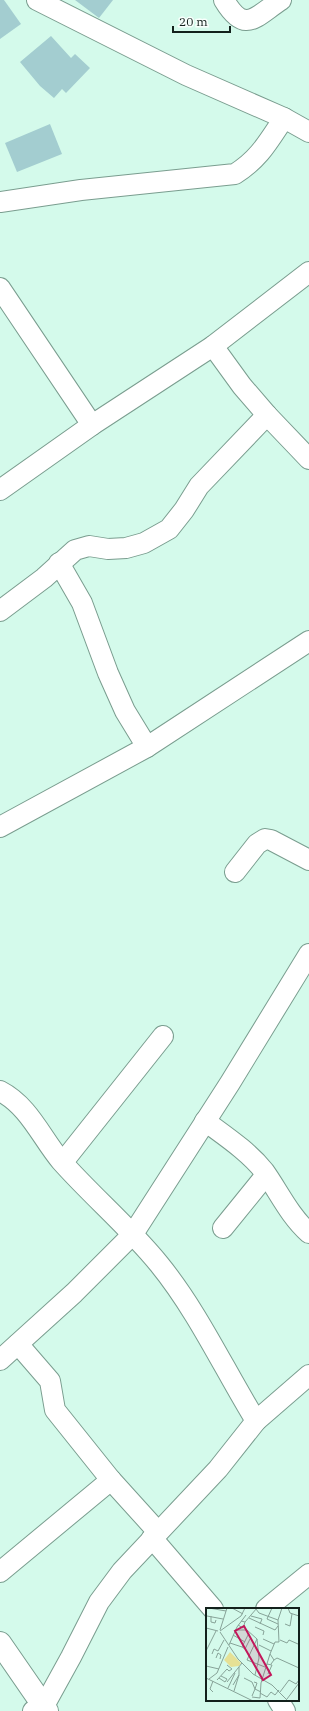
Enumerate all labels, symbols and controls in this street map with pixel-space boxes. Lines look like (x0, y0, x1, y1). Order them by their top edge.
scale bar (173, 8, 230, 34)
text: 20 m (179, 14, 208, 29)
inset map (206, 1608, 299, 1701)

